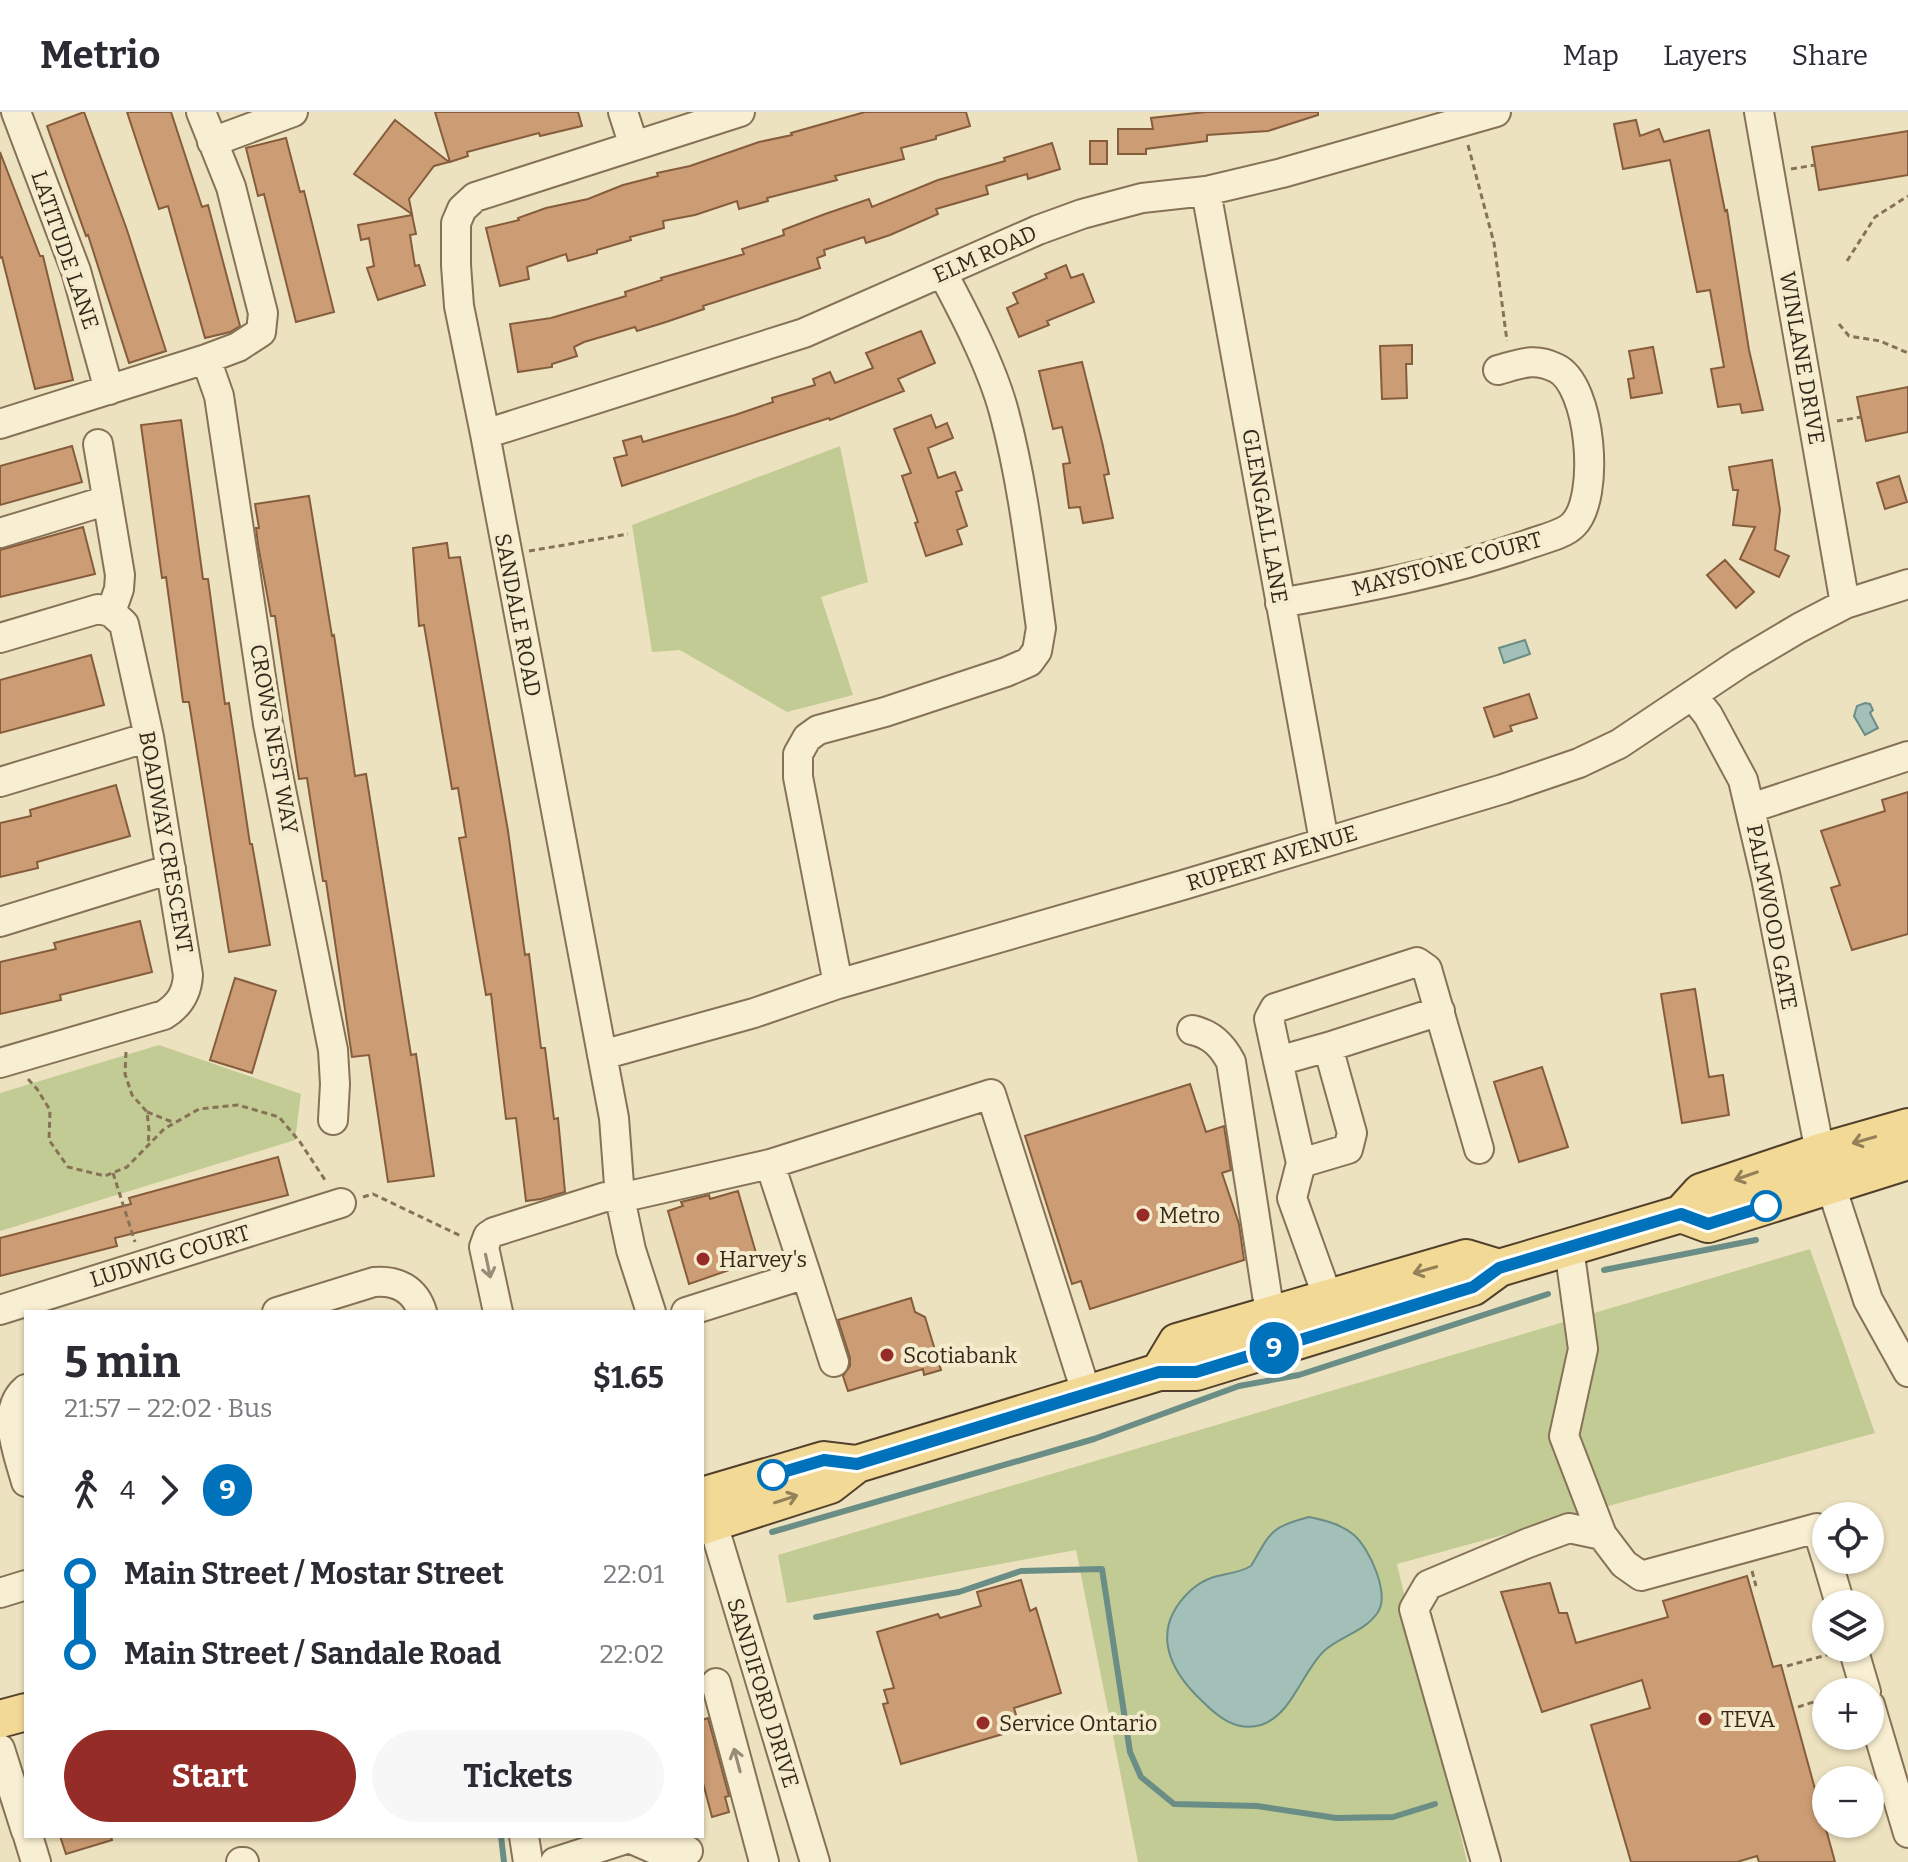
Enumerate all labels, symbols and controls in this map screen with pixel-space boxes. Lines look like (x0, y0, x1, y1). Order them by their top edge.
text: Metrio (40, 32, 160, 78)
text: Map (1562, 39, 1619, 72)
text: Layers (1663, 39, 1747, 72)
text: Share (1791, 39, 1868, 72)
street label: LATITUDE LANE (25, 167, 105, 333)
street label: ELM ROAD (929, 219, 1041, 289)
street label: WINLANE DRIVE (1773, 269, 1831, 447)
street label: GLENGALL LANE (1236, 426, 1294, 606)
street label: MAYSTONE COURT (1349, 526, 1545, 602)
street label: SANDALE ROAD (489, 531, 547, 699)
street label: CROWS NEST WAY (244, 642, 304, 837)
street label: BOADWAY CRESCENT (133, 729, 199, 955)
street label: RUPERT AVENUE (1183, 819, 1361, 897)
street label: PALMWOOD GATE (1741, 822, 1803, 1012)
one-way arrow (1852, 1133, 1877, 1148)
one-way arrow (1734, 1170, 1759, 1185)
unlabelled marker (1751, 1191, 1781, 1221)
place label: Metro (1159, 1202, 1220, 1229)
marker: Metro (1134, 1206, 1152, 1224)
street label: LUDWIG COURT (87, 1219, 253, 1293)
place label: Harvey's (719, 1246, 807, 1273)
marker: Harvey's (694, 1250, 712, 1268)
one-way arrow (481, 1253, 496, 1278)
one-way arrow (1412, 1263, 1438, 1278)
line badge: 9 (1248, 1322, 1300, 1374)
text: 9 (1266, 1331, 1282, 1364)
text: 5 min (64, 1336, 180, 1389)
place label: Scotiabank (903, 1342, 1017, 1369)
marker: Scotiabank (878, 1346, 896, 1364)
text: $1.65 (593, 1360, 664, 1396)
text: 21:57 – 22:02 · Bus (64, 1393, 272, 1424)
unlabelled marker (758, 1460, 788, 1490)
icon: walk (64, 1468, 108, 1512)
icon: forward (147, 1468, 191, 1512)
text: 9 (219, 1473, 236, 1506)
text: 4 (120, 1475, 135, 1506)
one-way arrow (772, 1491, 798, 1506)
map controls (1812, 1502, 1884, 1838)
button: locate (1812, 1502, 1884, 1574)
text: Main Street / Mostar Street (124, 1556, 504, 1592)
text: 22:01 (603, 1559, 664, 1590)
button: layers (1812, 1590, 1884, 1662)
street label: SANDIFORD DRIVE (721, 1595, 805, 1791)
text: Main Street / Sandale Road (124, 1636, 501, 1672)
text: 22:02 (599, 1639, 664, 1670)
button: + (1812, 1678, 1884, 1750)
place label: TEVA (1721, 1706, 1776, 1733)
place label: Service Ontario (999, 1710, 1158, 1737)
marker: TEVA (1696, 1710, 1714, 1728)
marker: Service Ontario (974, 1714, 992, 1732)
button: Start (64, 1730, 356, 1822)
button: Tickets (372, 1730, 664, 1822)
one-way arrow (728, 1747, 743, 1773)
button: − (1812, 1766, 1884, 1838)

